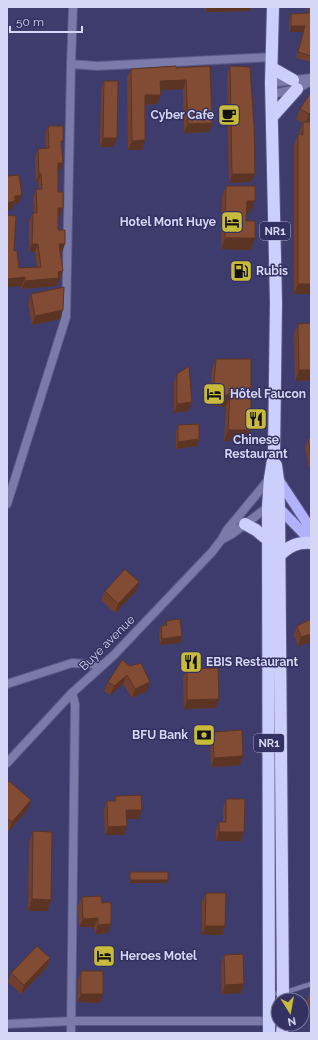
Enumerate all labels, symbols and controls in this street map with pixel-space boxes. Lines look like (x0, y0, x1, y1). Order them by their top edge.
scale bar (10, 8, 82, 34)
text: 50 m (16, 15, 44, 29)
cafe icon: Cyber Cafe (216, 102, 242, 128)
place label: Cyber Cafe (150, 108, 214, 122)
hotel icon: Hotel Mont Huye (219, 209, 245, 235)
place label: Hotel Mont Huye (120, 215, 216, 229)
road number: NR1 (260, 222, 290, 240)
fuel station icon: Rubis (228, 258, 254, 284)
place label: Rubis (256, 264, 288, 278)
hotel icon: Hôtel Faucon (201, 381, 227, 407)
place label: Hôtel Faucon (230, 387, 306, 401)
restaurant icon: Chinese Restaurant (243, 406, 269, 432)
place label: Chinese Restaurant (224, 433, 288, 461)
street label: Buye avenue (77, 613, 137, 673)
restaurant icon: EBIS Restaurant (178, 649, 204, 675)
place label: EBIS Restaurant (206, 655, 299, 669)
bank icon: BFU Bank (191, 722, 217, 748)
place label: BFU Bank (132, 728, 188, 742)
road number: NR1 (254, 734, 284, 752)
hotel icon: Heroes Motel (91, 943, 117, 969)
place label: Heroes Motel (120, 949, 197, 963)
north arrow (270, 992, 310, 1032)
text: N (286, 1014, 297, 1029)

